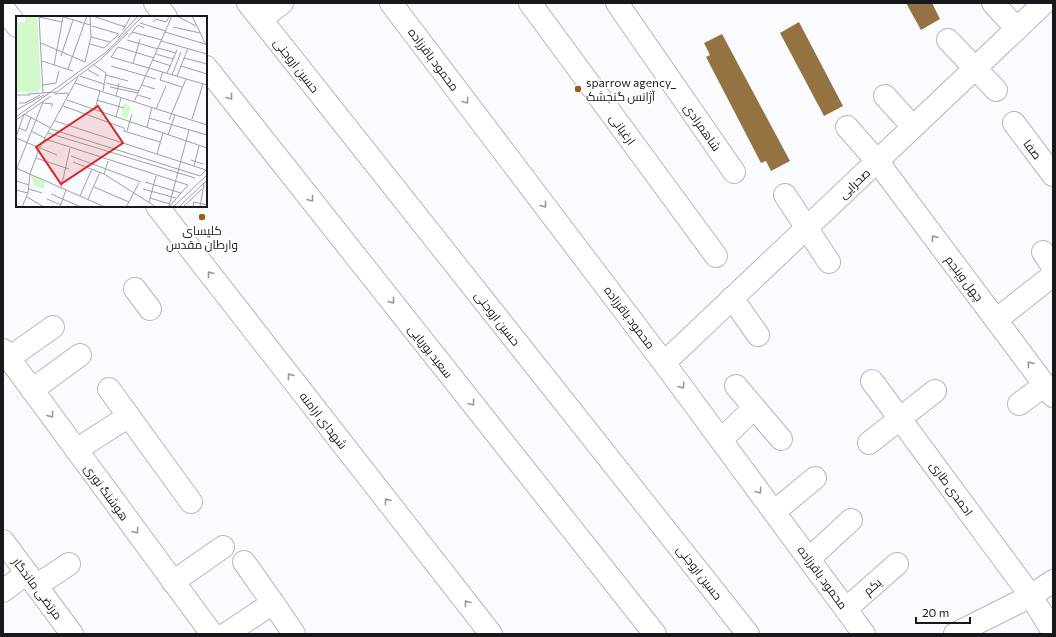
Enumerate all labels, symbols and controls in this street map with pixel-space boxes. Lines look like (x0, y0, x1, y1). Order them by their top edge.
inset map (16, 16, 207, 207)
street label: محمود باقرزاده (405, 25, 462, 94)
street label: حسین اروجنی (271, 35, 323, 96)
place label: sparrow agency_ آژانس گنجشک (586, 75, 676, 104)
marker: sparrow agency_ آژانس گنجشک (573, 84, 583, 94)
one-way arrow (226, 93, 233, 100)
one-way arrow (461, 97, 468, 104)
street label: شاهمرادی (681, 101, 724, 154)
street label: ارغیانی (606, 111, 639, 148)
street label: صفا (1021, 136, 1045, 162)
street label: صحرایی (835, 165, 873, 202)
one-way arrow (306, 195, 313, 202)
one-way arrow (539, 200, 546, 207)
marker: کلیسای وارطان مقدس (197, 212, 207, 222)
place label: کلیسای وارطان مقدس (166, 223, 238, 252)
one-way arrow (932, 236, 939, 243)
street label: چهل وپنجم (941, 252, 987, 305)
one-way arrow (208, 271, 215, 278)
street label: محمود باقرزاده (601, 283, 658, 352)
street label: حسین اروجنی (472, 288, 524, 349)
one-way arrow (387, 297, 394, 304)
street label: سعید بوریایی (405, 322, 456, 381)
one-way arrow (1027, 362, 1034, 369)
one-way arrow (288, 374, 295, 381)
one-way arrow (677, 382, 684, 389)
street label: شهدای ارامنه (297, 389, 351, 452)
one-way arrow (468, 399, 475, 406)
one-way arrow (46, 411, 53, 418)
street label: احمدی طاری (927, 458, 976, 519)
street label: هوشنگ نوری (81, 461, 132, 523)
one-way arrow (754, 487, 762, 494)
one-way arrow (385, 498, 392, 505)
one-way arrow (131, 527, 138, 534)
street label: حسین اروجنی (674, 542, 726, 603)
street label: محمود باقرزاده (795, 543, 851, 612)
street label: مرتضی ماندگار (9, 554, 66, 622)
street label: یکم (860, 574, 886, 599)
scale bar (916, 599, 970, 625)
one-way arrow (465, 601, 472, 608)
text: 20 m (922, 605, 949, 619)

